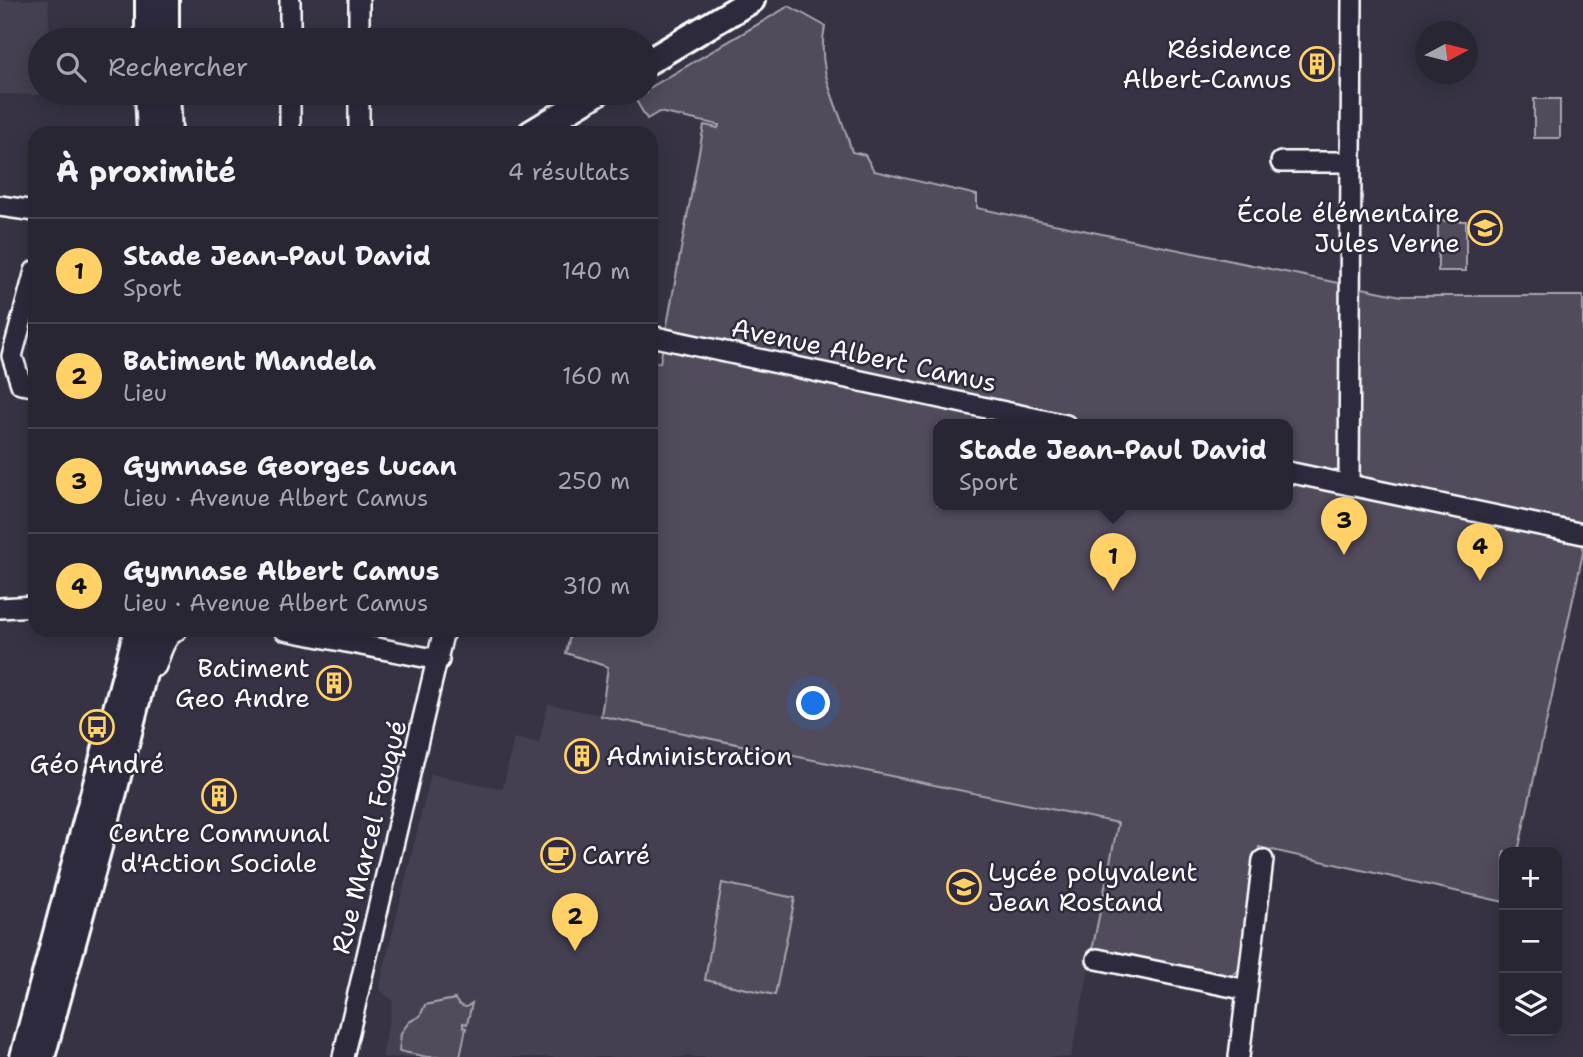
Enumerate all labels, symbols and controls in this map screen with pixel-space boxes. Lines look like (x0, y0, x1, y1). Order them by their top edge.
north arrow (1415, 21, 1478, 84)
search box (28, 28, 658, 105)
place label: Résidence Albert-Camus (1122, 31, 1292, 96)
building icon: Résidence Albert-Camus (1298, 45, 1336, 83)
icon: search (52, 48, 90, 86)
text: Rechercher (108, 49, 248, 84)
text: À proximité (56, 151, 236, 192)
text: 4 résultats (508, 157, 630, 187)
place label: École élémentaire Jules Verne (1237, 195, 1460, 260)
school or university icon: École élémentaire Jules Verne (1466, 209, 1504, 247)
text: Stade Jean-Paul David (123, 238, 431, 273)
text: 1 (74, 256, 84, 286)
text: 140 m (562, 256, 630, 286)
text: Sport (123, 273, 182, 303)
street label: Avenue Albert Camus (728, 309, 1000, 400)
text: Batiment Mandela (123, 343, 376, 378)
text: 2 (71, 361, 87, 391)
text: 160 m (562, 361, 630, 391)
text: Lieu (123, 378, 167, 408)
popup (933, 419, 1293, 510)
text: Stade Jean-Paul David (959, 432, 1267, 467)
text: Gymnase Georges Lucan (123, 448, 457, 483)
text: 3 (71, 466, 87, 496)
text: 250 m (557, 466, 630, 496)
text: Sport (959, 467, 1018, 497)
text: Lieu · Avenue Albert Camus (123, 483, 428, 513)
pin: 3 (1321, 497, 1367, 555)
pin: 4 (1457, 523, 1503, 581)
pin: 1 (1090, 533, 1136, 591)
text: Gymnase Albert Camus (123, 553, 440, 588)
text: 4 (71, 571, 87, 601)
text: 310 m (562, 571, 630, 601)
text: Lieu · Avenue Albert Camus (123, 588, 428, 618)
place label: Batiment Geo Andre (175, 650, 310, 715)
building icon: Batiment Geo Andre (315, 664, 353, 702)
your location (796, 686, 830, 720)
bus stop icon: Géo André (78, 708, 116, 746)
street label: Rue Marcel Fouqué (323, 716, 415, 958)
building icon: Administration (563, 737, 601, 775)
place label: Administration (606, 738, 792, 773)
place label: Géo André (30, 746, 164, 781)
building icon: Centre Communal d'Action Sociale (200, 777, 238, 815)
place label: Centre Communal d'Action Sociale (108, 815, 330, 880)
cafe icon: Carré (539, 836, 577, 874)
place label: Carré (582, 837, 650, 872)
map controls (1499, 847, 1562, 1036)
button: + (1499, 847, 1562, 910)
place label: Lycée polyvalent Jean Rostand (988, 854, 1198, 919)
school or university icon: Lycée polyvalent Jean Rostand (945, 868, 983, 906)
pin: 2 (552, 893, 598, 951)
button: − (1499, 910, 1562, 973)
button: layers (1499, 973, 1562, 1036)

